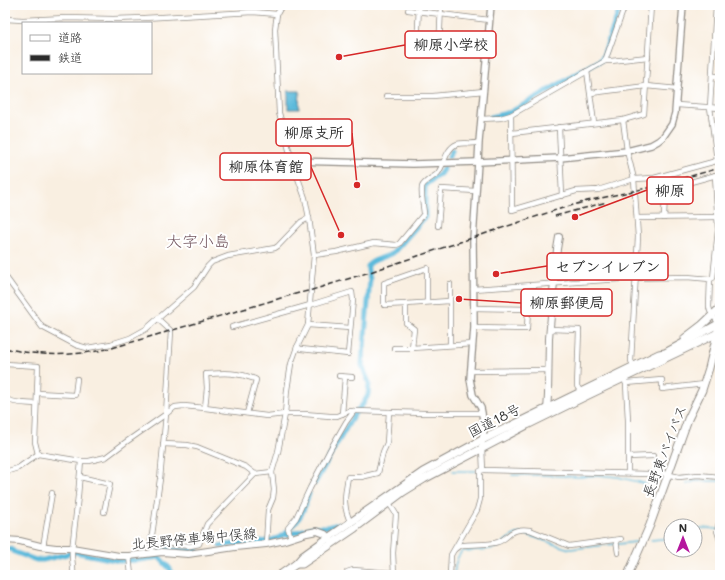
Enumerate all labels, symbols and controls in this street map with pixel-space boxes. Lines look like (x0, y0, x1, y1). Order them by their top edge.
legend (22, 22, 152, 74)
text: 道路 (58, 29, 82, 45)
callout: 柳原小学校 (405, 31, 496, 58)
text: 柳原小学校 (413, 34, 489, 54)
text: 鉄道 (58, 49, 82, 65)
callout: 柳原支所 (276, 119, 352, 146)
text: 柳原支所 (284, 122, 344, 142)
callout: 柳原体育館 (220, 153, 311, 180)
text: 柳原体育館 (228, 156, 304, 176)
callout: 柳原 (647, 177, 693, 204)
text: 柳原 (655, 180, 685, 200)
district label: 大字小島 (166, 230, 230, 251)
callout: セブンイレブン (547, 253, 668, 280)
text: セブンイレブン (555, 256, 661, 276)
callout: 柳原郵便局 (521, 289, 612, 316)
text: 柳原郵便局 (529, 292, 605, 312)
street label: 国道18号 (464, 399, 524, 441)
street label: 長野東バイパス (638, 402, 690, 500)
north arrow (663, 518, 703, 558)
text: N (679, 520, 687, 535)
street label: 北長野停車場中俣線 (130, 523, 258, 553)

